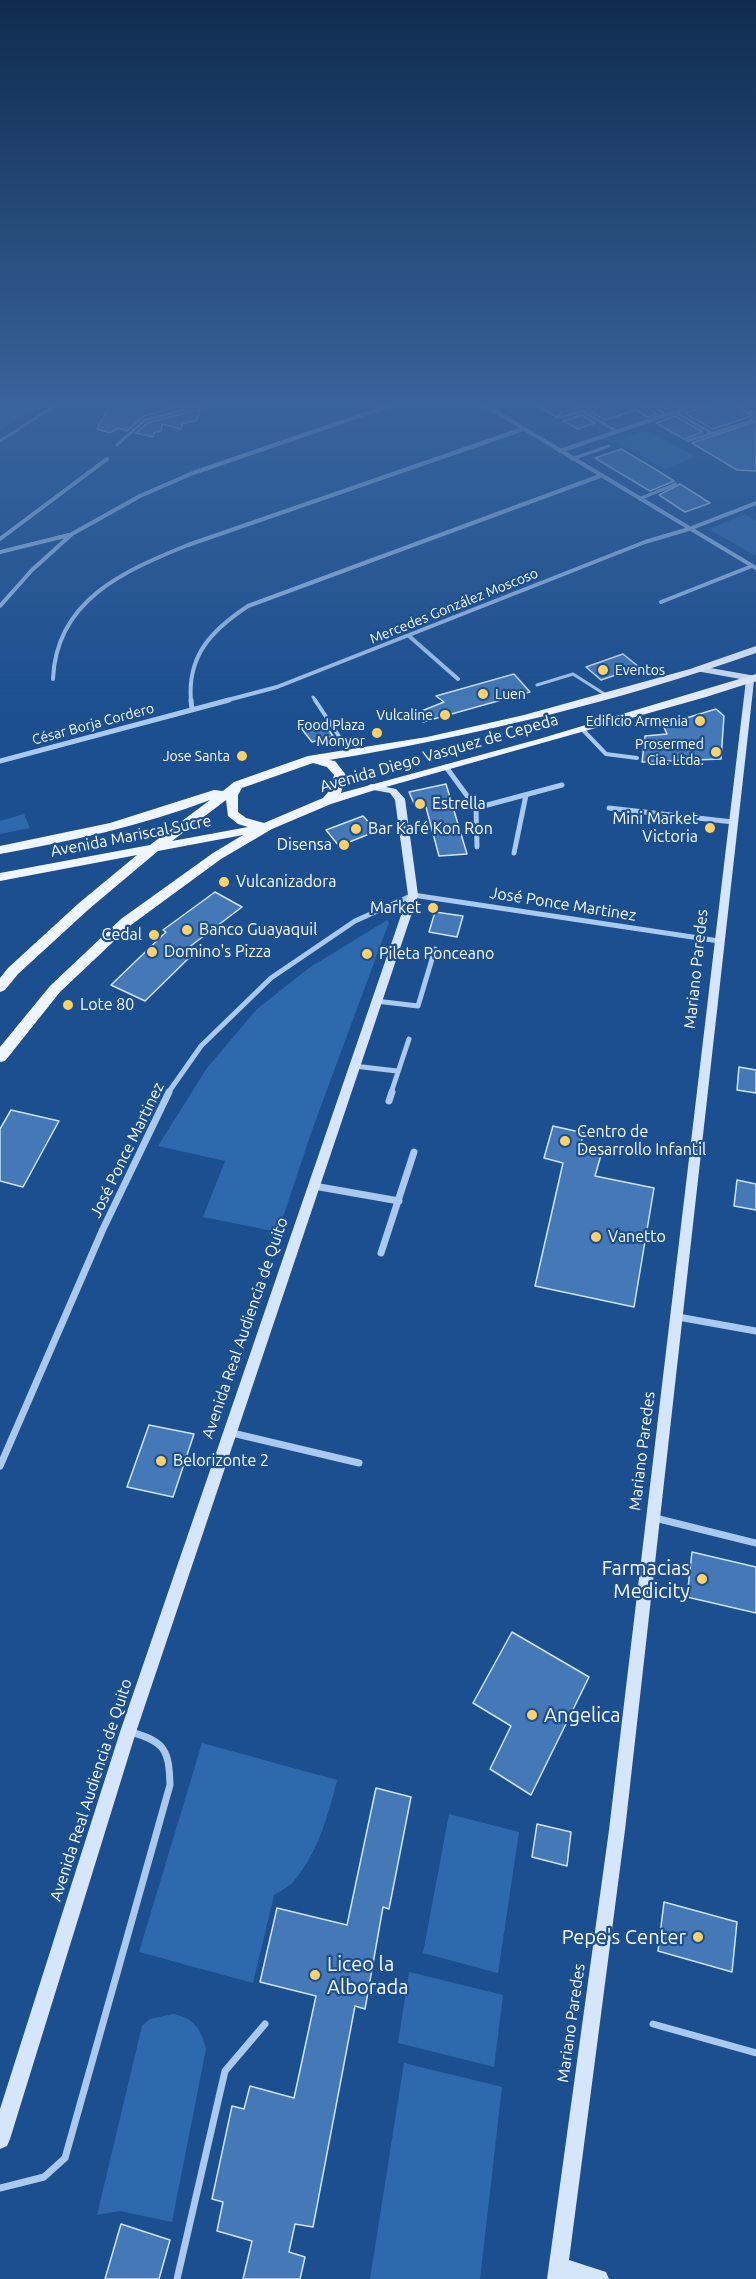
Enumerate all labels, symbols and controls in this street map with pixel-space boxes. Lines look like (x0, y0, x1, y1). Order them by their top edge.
street label: Mercedes González Moscoso (367, 564, 541, 648)
place label: Eventos (615, 662, 665, 678)
marker: Eventos (596, 663, 610, 677)
place label: Luen (495, 686, 526, 702)
marker: Luen (476, 687, 490, 701)
street label: César Borja Cordero (30, 700, 156, 748)
place label: Vulcaline (376, 707, 433, 723)
marker: Vulcaline (438, 708, 452, 722)
street label: Avenida Diego Vasquez de Cepeda (318, 710, 560, 796)
place label: Edificio Armenia (586, 713, 688, 729)
marker: Edificio Armenia (693, 714, 707, 728)
place label: Food Plaza Monyor (297, 717, 365, 750)
marker: Food Plaza Monyor (370, 726, 384, 740)
place label: Prosermed Cia. Ltda. (635, 736, 704, 768)
marker: Prosermed Cia. Ltda. (709, 745, 723, 759)
place label: Jose Santa (163, 748, 230, 764)
marker: Jose Santa (235, 749, 249, 763)
place label: Estrella (432, 794, 486, 814)
marker: Estrella (413, 797, 427, 811)
place label: Mini Market Victoria (612, 809, 698, 847)
street label: Avenida Mariscal Sucre (49, 811, 213, 861)
place label: Bar Kafé Kon Ron (368, 819, 493, 839)
marker: Mini Market Victoria (703, 821, 717, 835)
marker: Bar Kafé Kon Ron (349, 822, 363, 836)
place label: Disensa (277, 835, 332, 855)
marker: Disensa (337, 838, 351, 852)
place label: Vulcanizadora (236, 872, 336, 892)
marker: Vulcanizadora (217, 875, 231, 889)
street label: José Ponce Martinez (488, 883, 638, 925)
place label: Market (370, 898, 421, 918)
marker: Market (426, 901, 440, 915)
street label: Mariano Paredes (680, 908, 712, 1030)
place label: Banco Guayaquil (199, 920, 317, 940)
marker: Banco Guayaquil (180, 923, 194, 937)
place label: Cedal (102, 925, 142, 945)
marker: Cedal (147, 928, 161, 942)
place label: Domino's Pizza (164, 942, 271, 962)
place label: Pileta Ponceano (379, 944, 494, 964)
marker: Domino's Pizza (145, 945, 159, 959)
marker: Pileta Ponceano (360, 947, 374, 961)
place label: Lote 80 (80, 995, 134, 1015)
marker: Lote 80 (61, 998, 75, 1012)
street label: José Ponce Martinez (86, 1079, 168, 1221)
place label: Centro de Desarrollo Infantil (577, 1122, 706, 1160)
marker: Centro de Desarrollo Infantil (558, 1134, 572, 1148)
street label: Avenida Real Audiencia de Quito (198, 1215, 292, 1441)
place label: Vanetto (608, 1227, 666, 1247)
marker: Vanetto (589, 1230, 603, 1244)
street label: Mariano Paredes (625, 1390, 659, 1512)
place label: Belorizonte 2 (173, 1451, 269, 1471)
marker: Belorizonte 2 (154, 1454, 168, 1468)
place label: Farmacias Medicity (602, 1556, 690, 1603)
marker: Farmacias Medicity (695, 1572, 709, 1586)
street label: Avenida Real Audiencia de Quito (46, 1676, 136, 1904)
place label: Angelica (544, 1703, 621, 1727)
marker: Angelica (525, 1708, 539, 1722)
place label: Pepe's Center (562, 1925, 686, 1949)
marker: Pepe's Center (691, 1930, 705, 1944)
place label: Liceo la Alborada (327, 1952, 408, 1999)
street label: Mariano Paredes (553, 1962, 589, 2084)
marker: Liceo la Alborada (308, 1968, 322, 1982)

